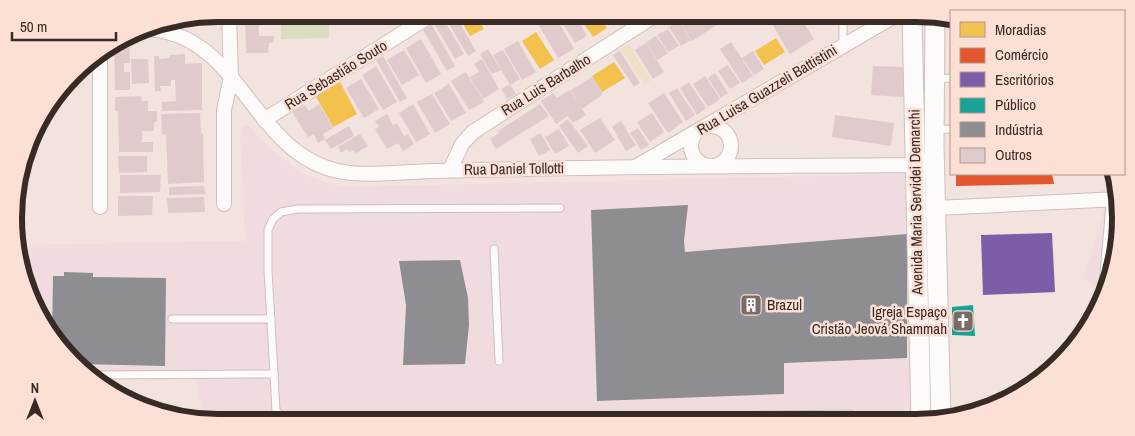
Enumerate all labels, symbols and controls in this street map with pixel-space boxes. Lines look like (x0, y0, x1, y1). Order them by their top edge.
scale bar (12, 10, 116, 42)
legend (950, 10, 1125, 175)
text: 50 m (20, 16, 47, 37)
text: Moradias (995, 19, 1046, 40)
street label: Rua Sebastião Souto (281, 35, 391, 114)
street label: Rua Luisa Guazzeli Battistini (693, 39, 841, 140)
text: Comércio (995, 44, 1048, 65)
street label: Rua Luis Barbalho (497, 49, 595, 120)
text: Escritórios (995, 69, 1054, 90)
text: Público (995, 94, 1036, 115)
street label: Avenida Maria Servidei Demarchi (903, 109, 928, 296)
text: Indústria (995, 119, 1043, 140)
text: Outros (995, 144, 1032, 165)
street label: Rua Daniel Tollotti (464, 157, 564, 180)
building icon: Brazul (739, 293, 763, 317)
place label: Brazul (767, 294, 802, 315)
place label: Igreja Espaço Cristão Jeová Shammah (812, 301, 947, 339)
church icon: Igreja Espaço Cristão Jeová Shammah (951, 309, 975, 333)
north arrow (10, 376, 60, 426)
text: N (31, 379, 39, 397)

